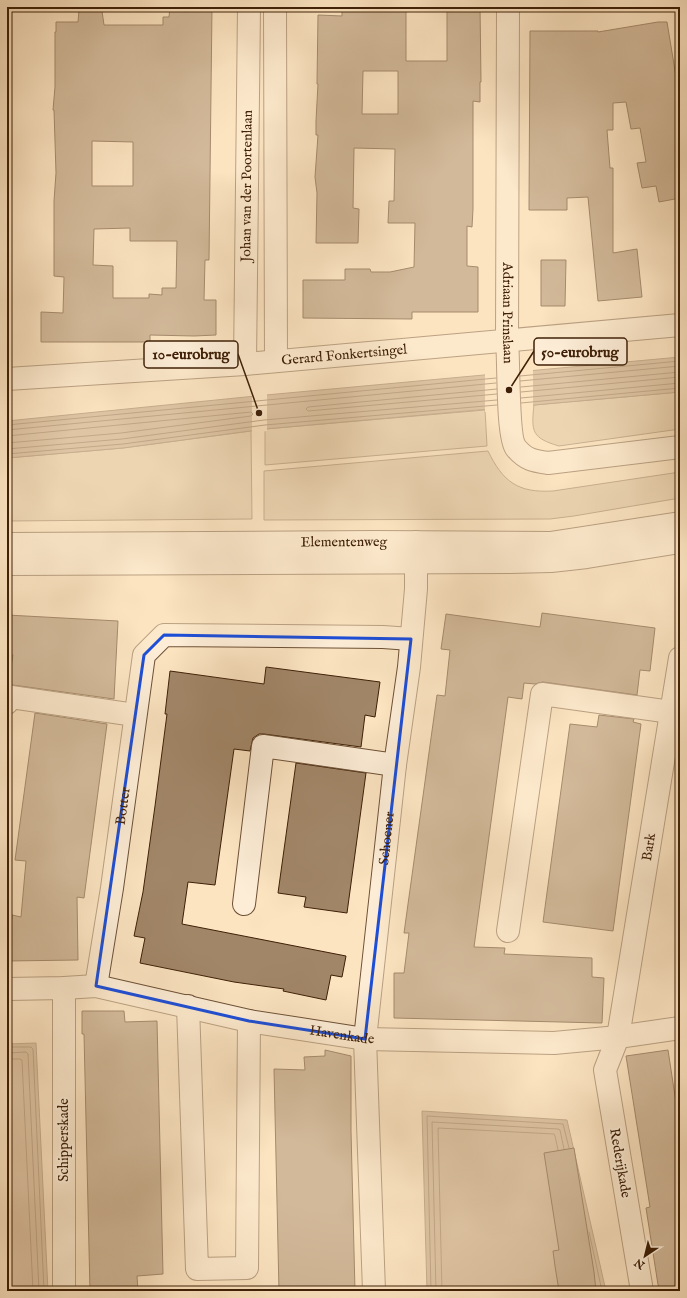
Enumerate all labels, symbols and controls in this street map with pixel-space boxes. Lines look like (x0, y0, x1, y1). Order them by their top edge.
street label: Johan van der Poortenlaan (237, 109, 257, 264)
street label: Adriaan Prinslaan (498, 261, 517, 364)
callout: 50-eurobrug (534, 338, 627, 365)
callout: 10-eurobrug (144, 341, 238, 368)
street label: Gerard Fonkertsingel (281, 341, 408, 370)
text: 50-eurobrug (541, 343, 620, 362)
text: 10-eurobrug (152, 345, 231, 364)
street label: Elementenweg (301, 533, 388, 551)
street label: Botter (112, 786, 135, 826)
street label: Schoener (375, 811, 399, 866)
street label: Bark (638, 831, 660, 862)
street label: Havenkade (308, 1021, 375, 1048)
street label: Schipperskade (55, 1098, 73, 1182)
street label: Rederijkade (605, 1127, 635, 1200)
north arrow (625, 1236, 665, 1276)
text: N (632, 1255, 649, 1272)

